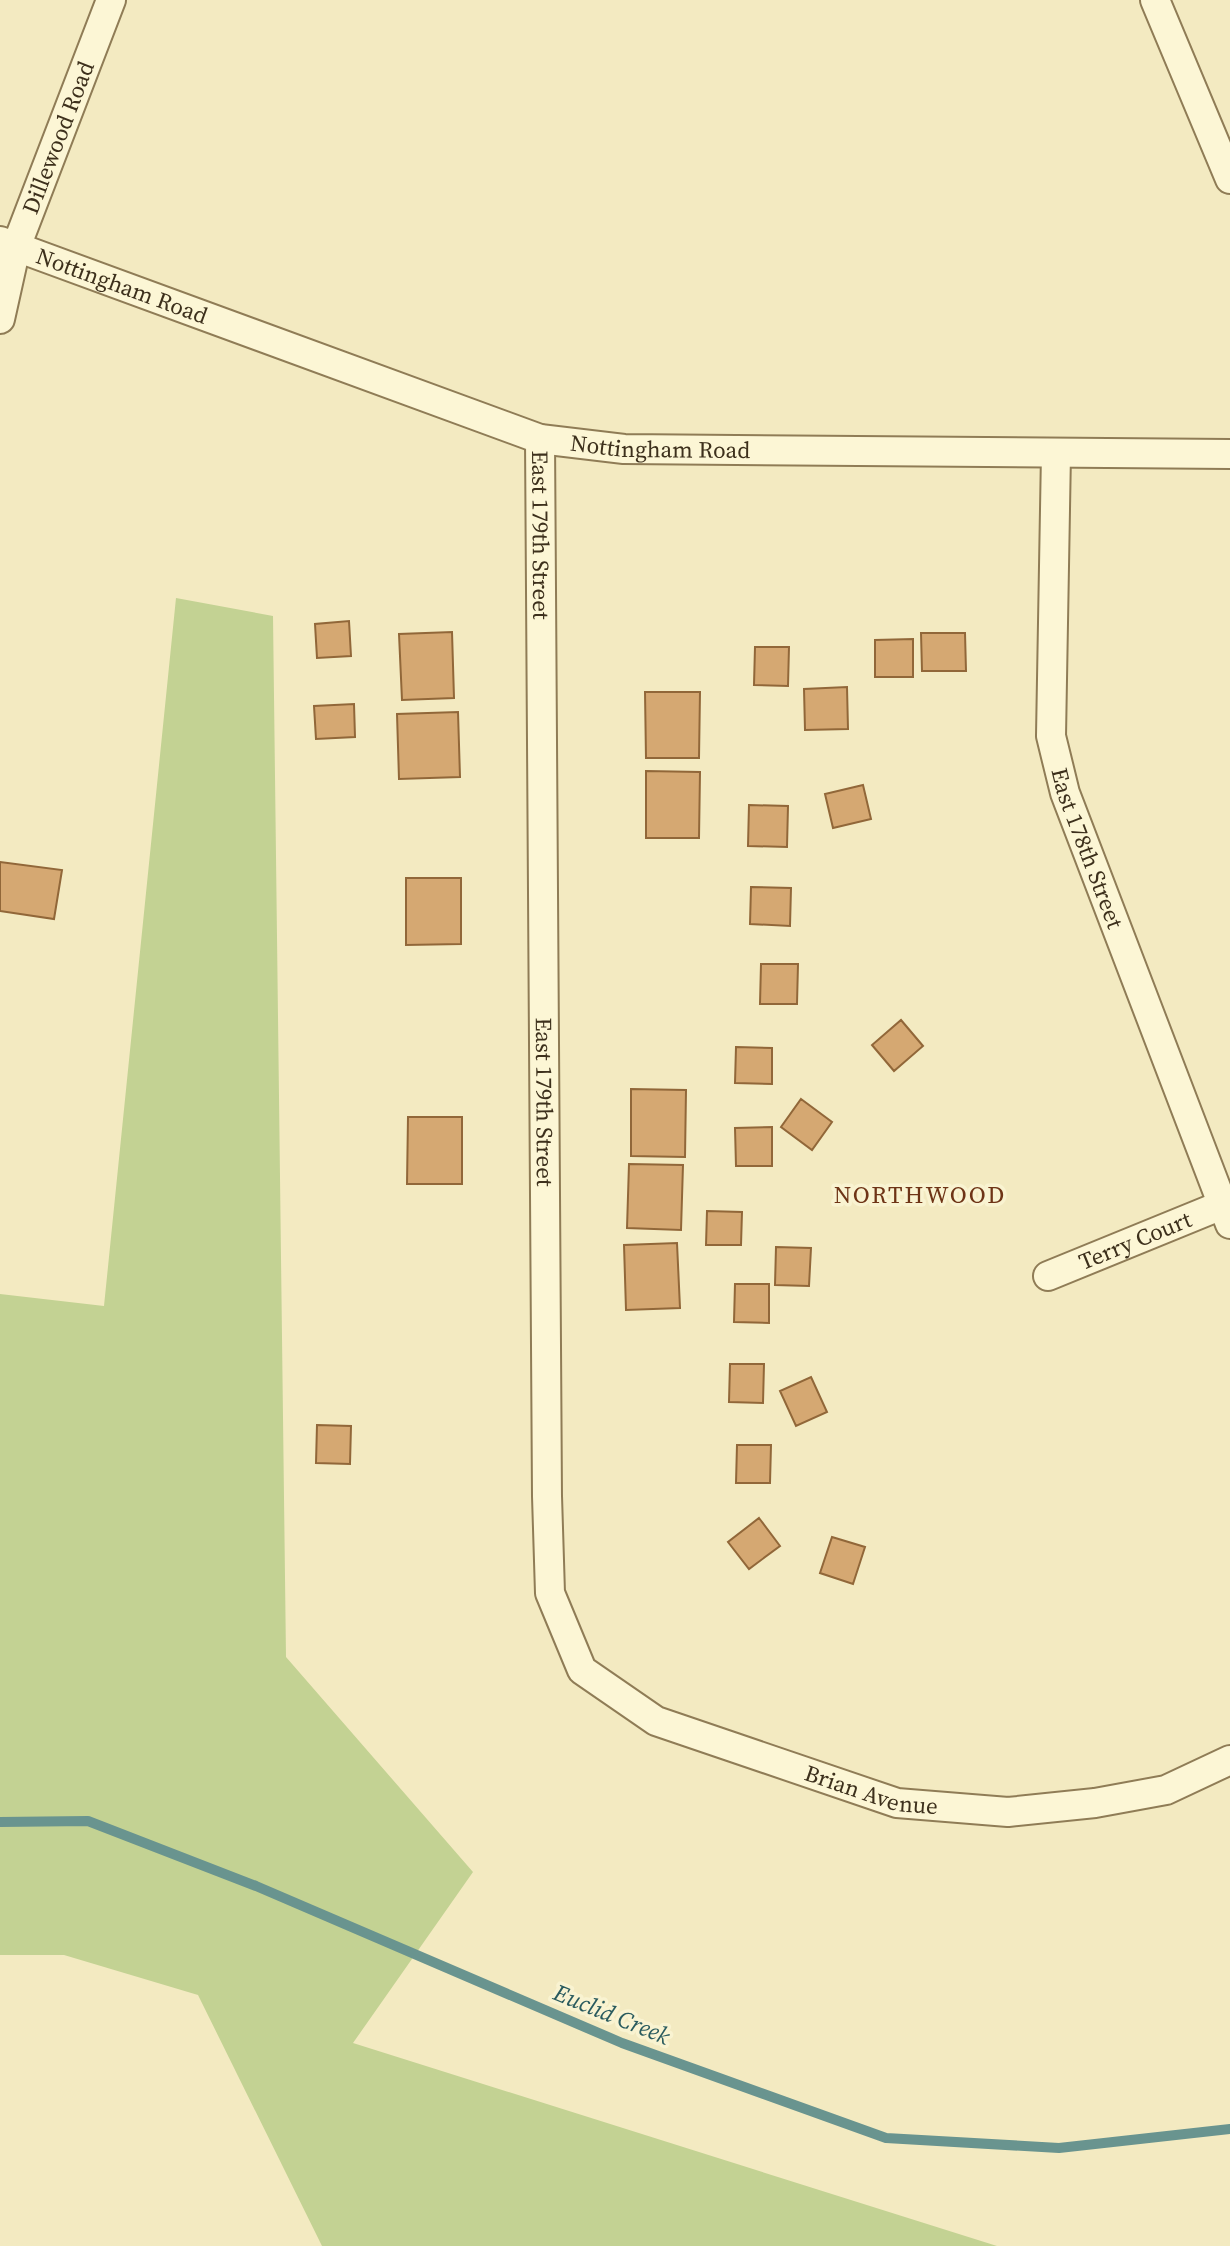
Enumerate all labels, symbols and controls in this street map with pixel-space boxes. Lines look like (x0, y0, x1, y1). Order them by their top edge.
street label: Dillewood Road (14, 57, 102, 219)
street label: Nottingham Road (32, 240, 212, 332)
street label: Nottingham Road (569, 427, 751, 466)
street label: East 179th Street (524, 450, 557, 620)
street label: East 178th Street (1043, 765, 1132, 933)
street label: East 179th Street (528, 1017, 561, 1187)
district label: NORTHWOOD (834, 1178, 1006, 1211)
street label: Terry Court (1074, 1203, 1197, 1278)
street label: Brian Avenue (800, 1757, 939, 1822)
water label: Euclid Creek (548, 1975, 676, 2053)

